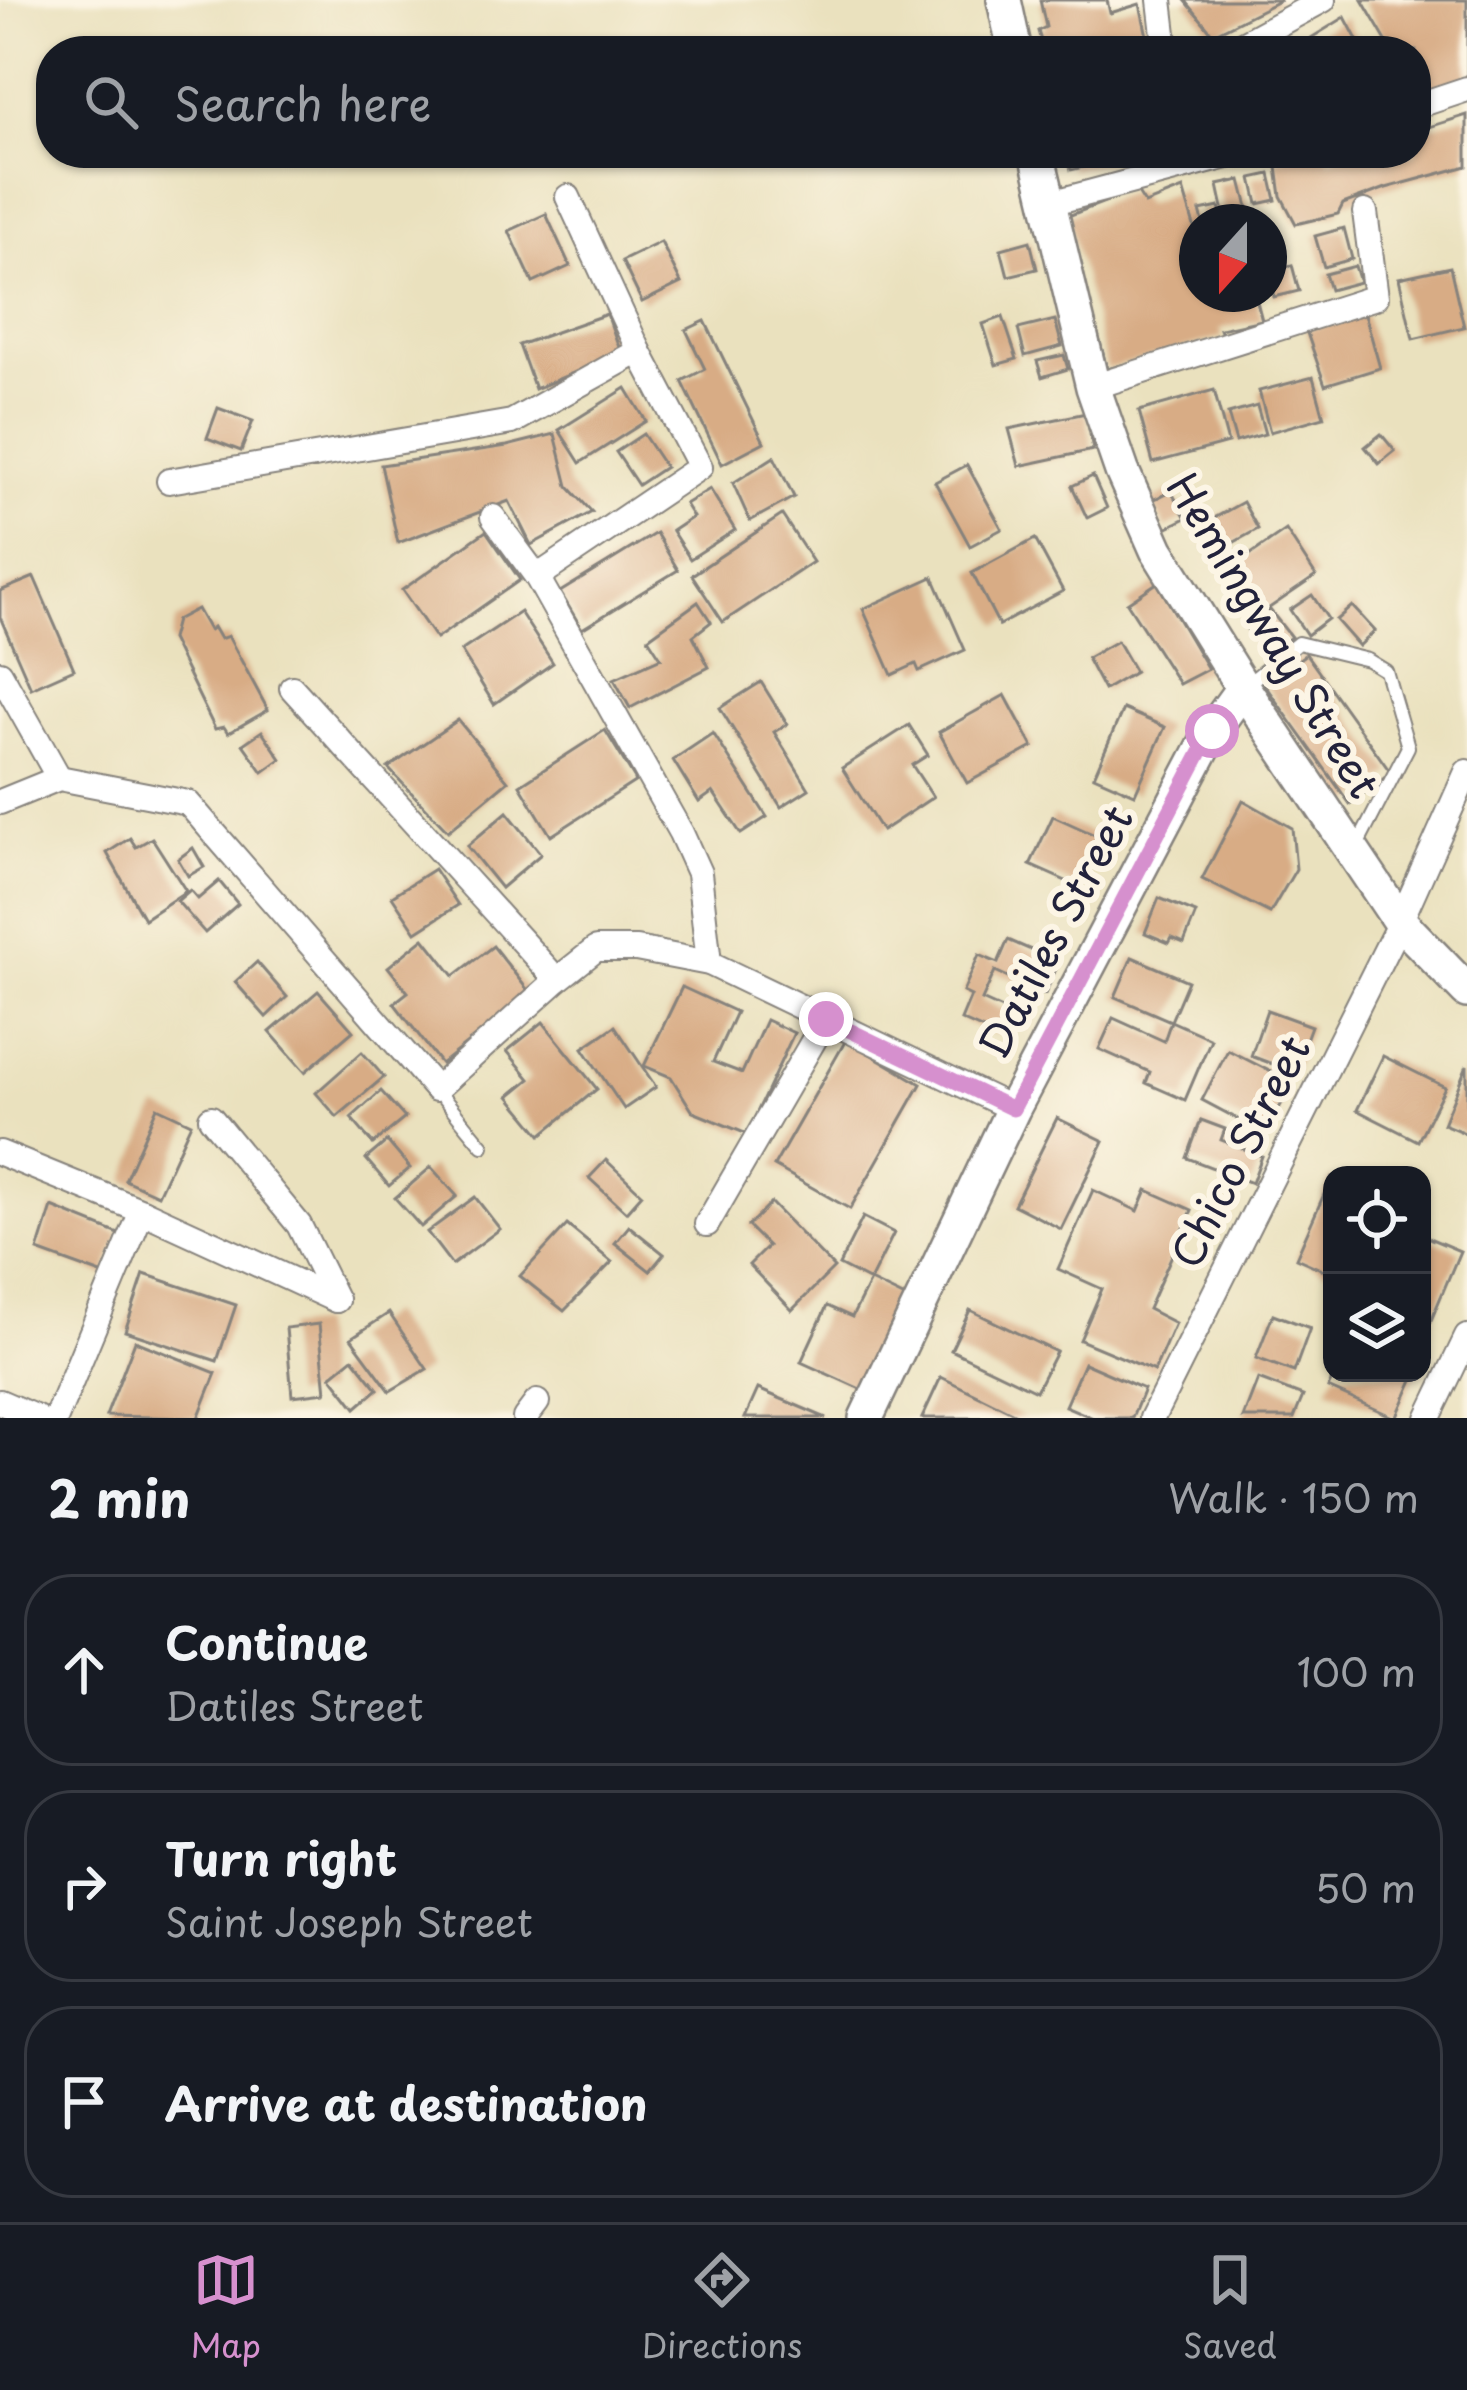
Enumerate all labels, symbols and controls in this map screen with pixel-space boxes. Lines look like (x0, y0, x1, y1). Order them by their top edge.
search box (36, 36, 1431, 168)
text: Search here (174, 68, 431, 136)
icon: search (78, 69, 144, 135)
north arrow (1179, 204, 1287, 312)
street label: Hemingway Street (1153, 460, 1397, 809)
route start (1185, 704, 1239, 758)
street label: Datiles Street (961, 793, 1147, 1068)
route end (799, 992, 853, 1046)
street label: Chico Street (1153, 1024, 1324, 1278)
map controls (1323, 1166, 1431, 1382)
button: locate (1323, 1166, 1431, 1274)
button: layers (1323, 1274, 1431, 1382)
text: 2 min (48, 1458, 190, 1535)
text: Walk · 150 m (1168, 1467, 1419, 1526)
text: Continue (165, 1607, 368, 1675)
icon: ahead (51, 1637, 117, 1703)
text: 100 m (1297, 1641, 1416, 1700)
text: Datiles Street (165, 1675, 423, 1734)
text: Turn right (165, 1823, 397, 1891)
icon: right (51, 1853, 117, 1919)
text: 50 m (1315, 1857, 1416, 1916)
text: Saint Joseph Street (165, 1891, 533, 1950)
text: Arrive at destination (165, 2068, 648, 2136)
icon: arrive (51, 2069, 117, 2135)
tab: Map (190, 2247, 261, 2369)
tab: Directions (642, 2247, 802, 2369)
tab: Saved (1183, 2247, 1277, 2369)

